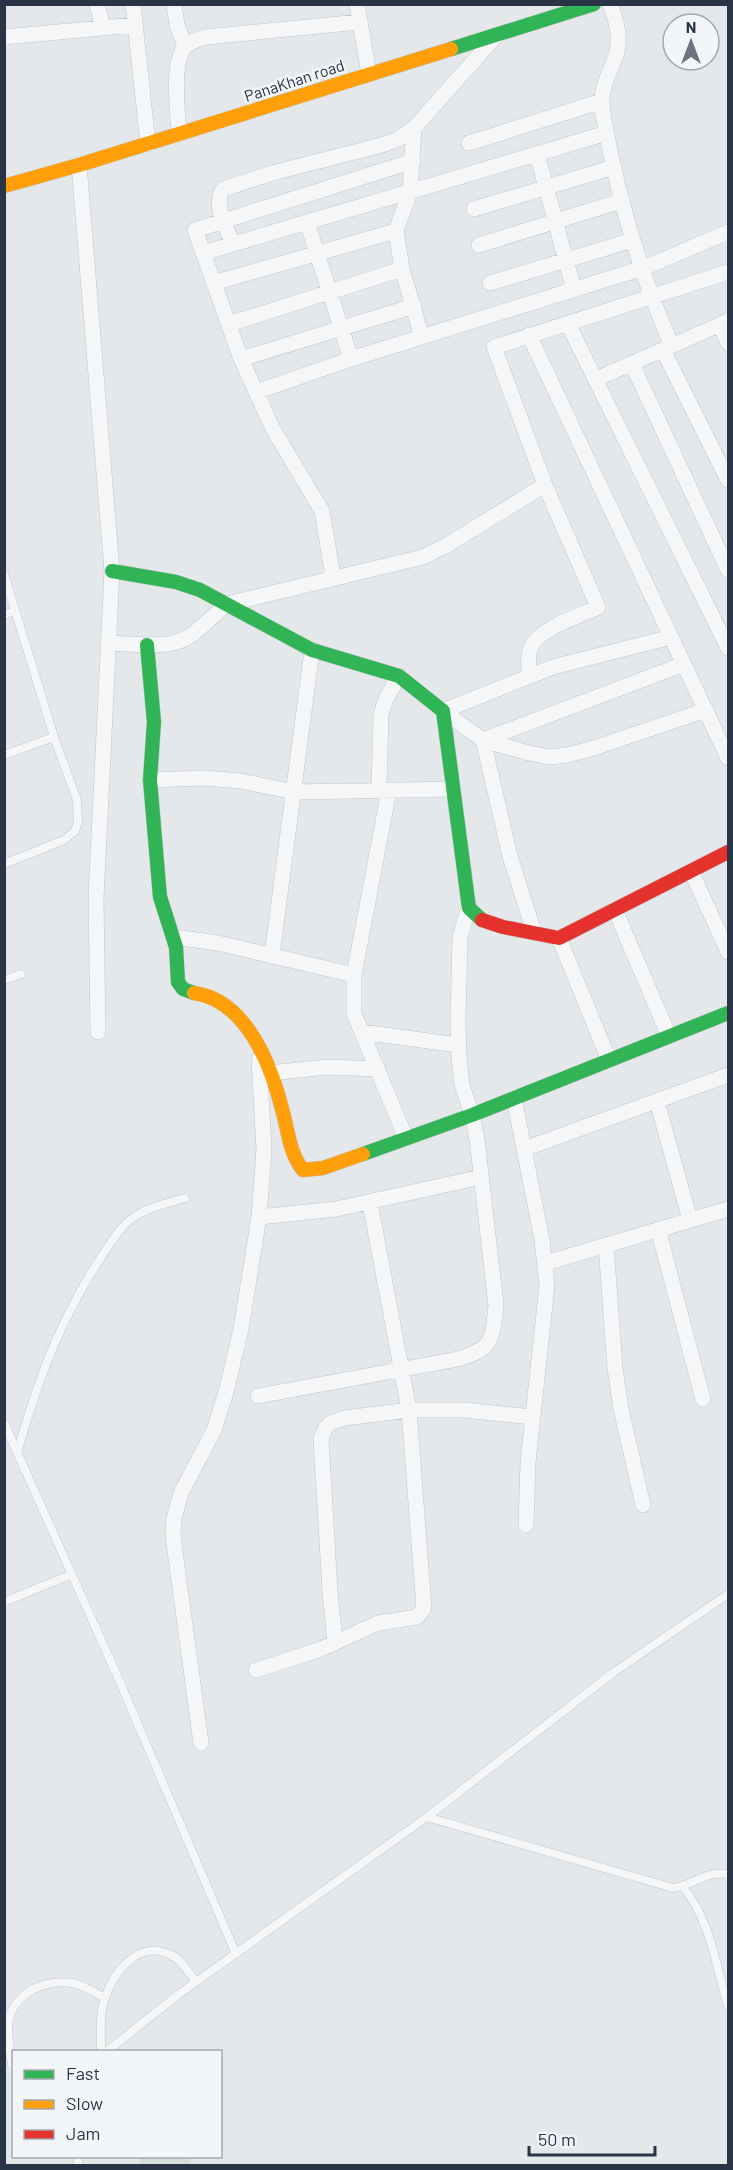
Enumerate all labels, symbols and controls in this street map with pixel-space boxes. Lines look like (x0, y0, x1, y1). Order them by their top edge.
north arrow (661, 12, 721, 72)
text: N (686, 17, 696, 36)
street label: PanaKhan road (242, 55, 346, 105)
legend (12, 2050, 222, 2158)
text: Fast (66, 2062, 100, 2084)
text: Slow (66, 2092, 103, 2114)
scale bar (529, 2119, 655, 2157)
text: Jam (66, 2122, 100, 2144)
text: 50 m (538, 2128, 576, 2150)

